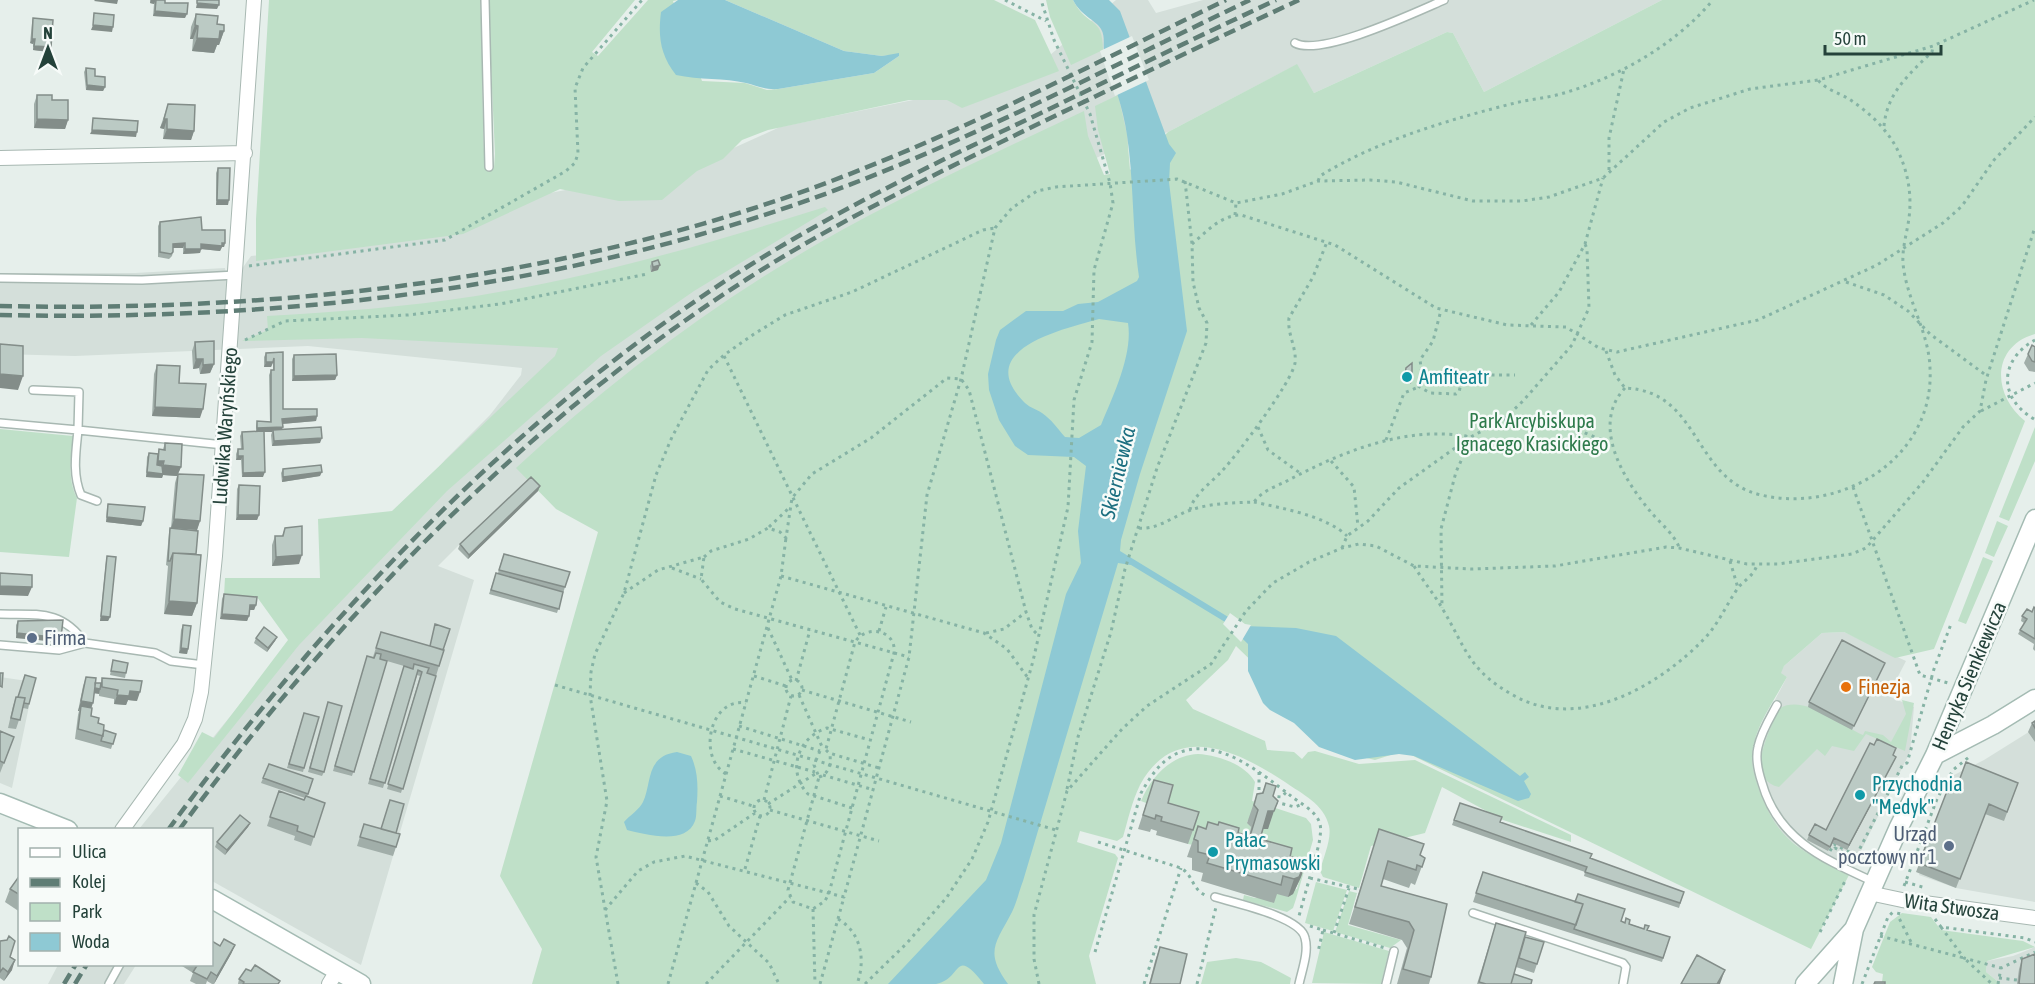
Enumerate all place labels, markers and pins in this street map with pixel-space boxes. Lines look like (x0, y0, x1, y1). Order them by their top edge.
place label: Amfiteatr (1419, 365, 1490, 388)
marker: Amfiteatr (1400, 370, 1414, 384)
place label: Firma (44, 626, 86, 649)
marker: Firma (25, 631, 39, 645)
place label: Finezja (1858, 675, 1911, 698)
marker: Finezja (1839, 680, 1853, 694)
place label: Przychodnia "Medyk" (1872, 772, 1963, 818)
marker: Przychodnia "Medyk" (1853, 788, 1867, 802)
place label: Urząd pocztowy nr 1 (1838, 822, 1937, 868)
place label: Pałac Prymasowski (1225, 828, 1321, 874)
marker: Urząd pocztowy nr 1 (1942, 839, 1956, 853)
marker: Pałac Prymasowski (1206, 845, 1220, 859)

